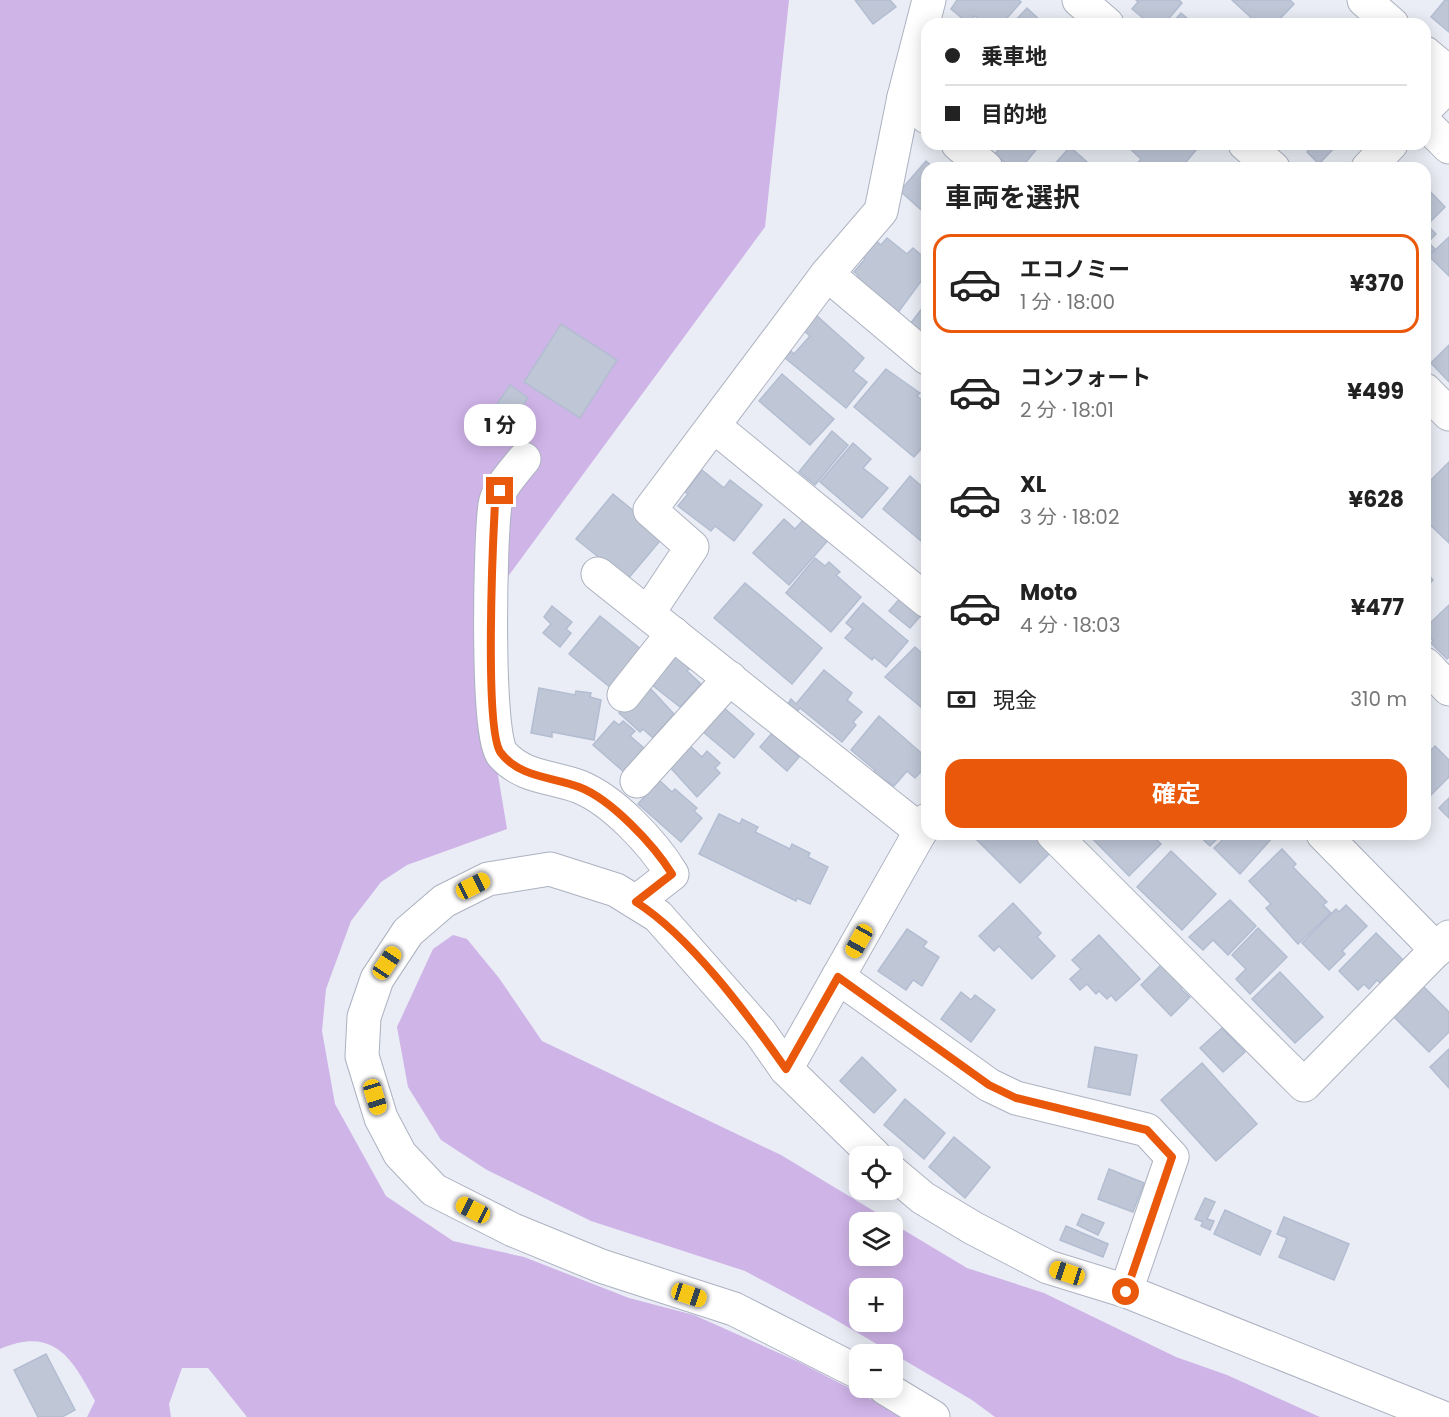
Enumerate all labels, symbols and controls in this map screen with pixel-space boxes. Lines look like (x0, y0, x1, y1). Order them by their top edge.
text: 乗車地 (981, 41, 1047, 72)
text: 目的地 (981, 99, 1047, 130)
text: 車両を選択 (945, 179, 1080, 216)
text: エコノミー (1020, 254, 1130, 285)
icon: car (948, 257, 1002, 311)
text: ¥370 (1350, 268, 1404, 299)
text: 1 分 · 18:00 (1020, 288, 1115, 316)
text: コンフォート (1020, 362, 1151, 393)
icon: car (948, 365, 1002, 419)
text: ¥499 (1347, 376, 1404, 407)
text: 2 分 · 18:01 (1020, 396, 1114, 424)
callout: 1 分 (464, 404, 536, 446)
text: 1 分 (484, 411, 516, 439)
text: XL (1020, 469, 1046, 500)
icon: car (948, 473, 1002, 527)
route end (486, 477, 513, 504)
text: ¥628 (1348, 484, 1404, 515)
text: 3 分 · 18:02 (1020, 503, 1119, 531)
text: Moto (1020, 577, 1077, 608)
icon: car (948, 581, 1002, 635)
text: ¥477 (1351, 592, 1404, 623)
text: 4 分 · 18:03 (1020, 611, 1120, 639)
icon: cash (945, 683, 978, 716)
text: 現金 (993, 685, 1037, 716)
text: 310 m (1350, 685, 1407, 713)
button: 確定 (945, 759, 1407, 828)
car (453, 870, 493, 902)
car (842, 921, 876, 961)
car (369, 943, 405, 983)
car (361, 1077, 389, 1117)
map controls (849, 1146, 903, 1398)
button: locate (849, 1146, 903, 1200)
car (453, 1194, 493, 1226)
button: layers (849, 1212, 903, 1266)
car (1047, 1259, 1087, 1287)
button: + (849, 1278, 903, 1332)
route start (1112, 1278, 1139, 1305)
car (669, 1281, 709, 1309)
button: − (849, 1344, 903, 1398)

